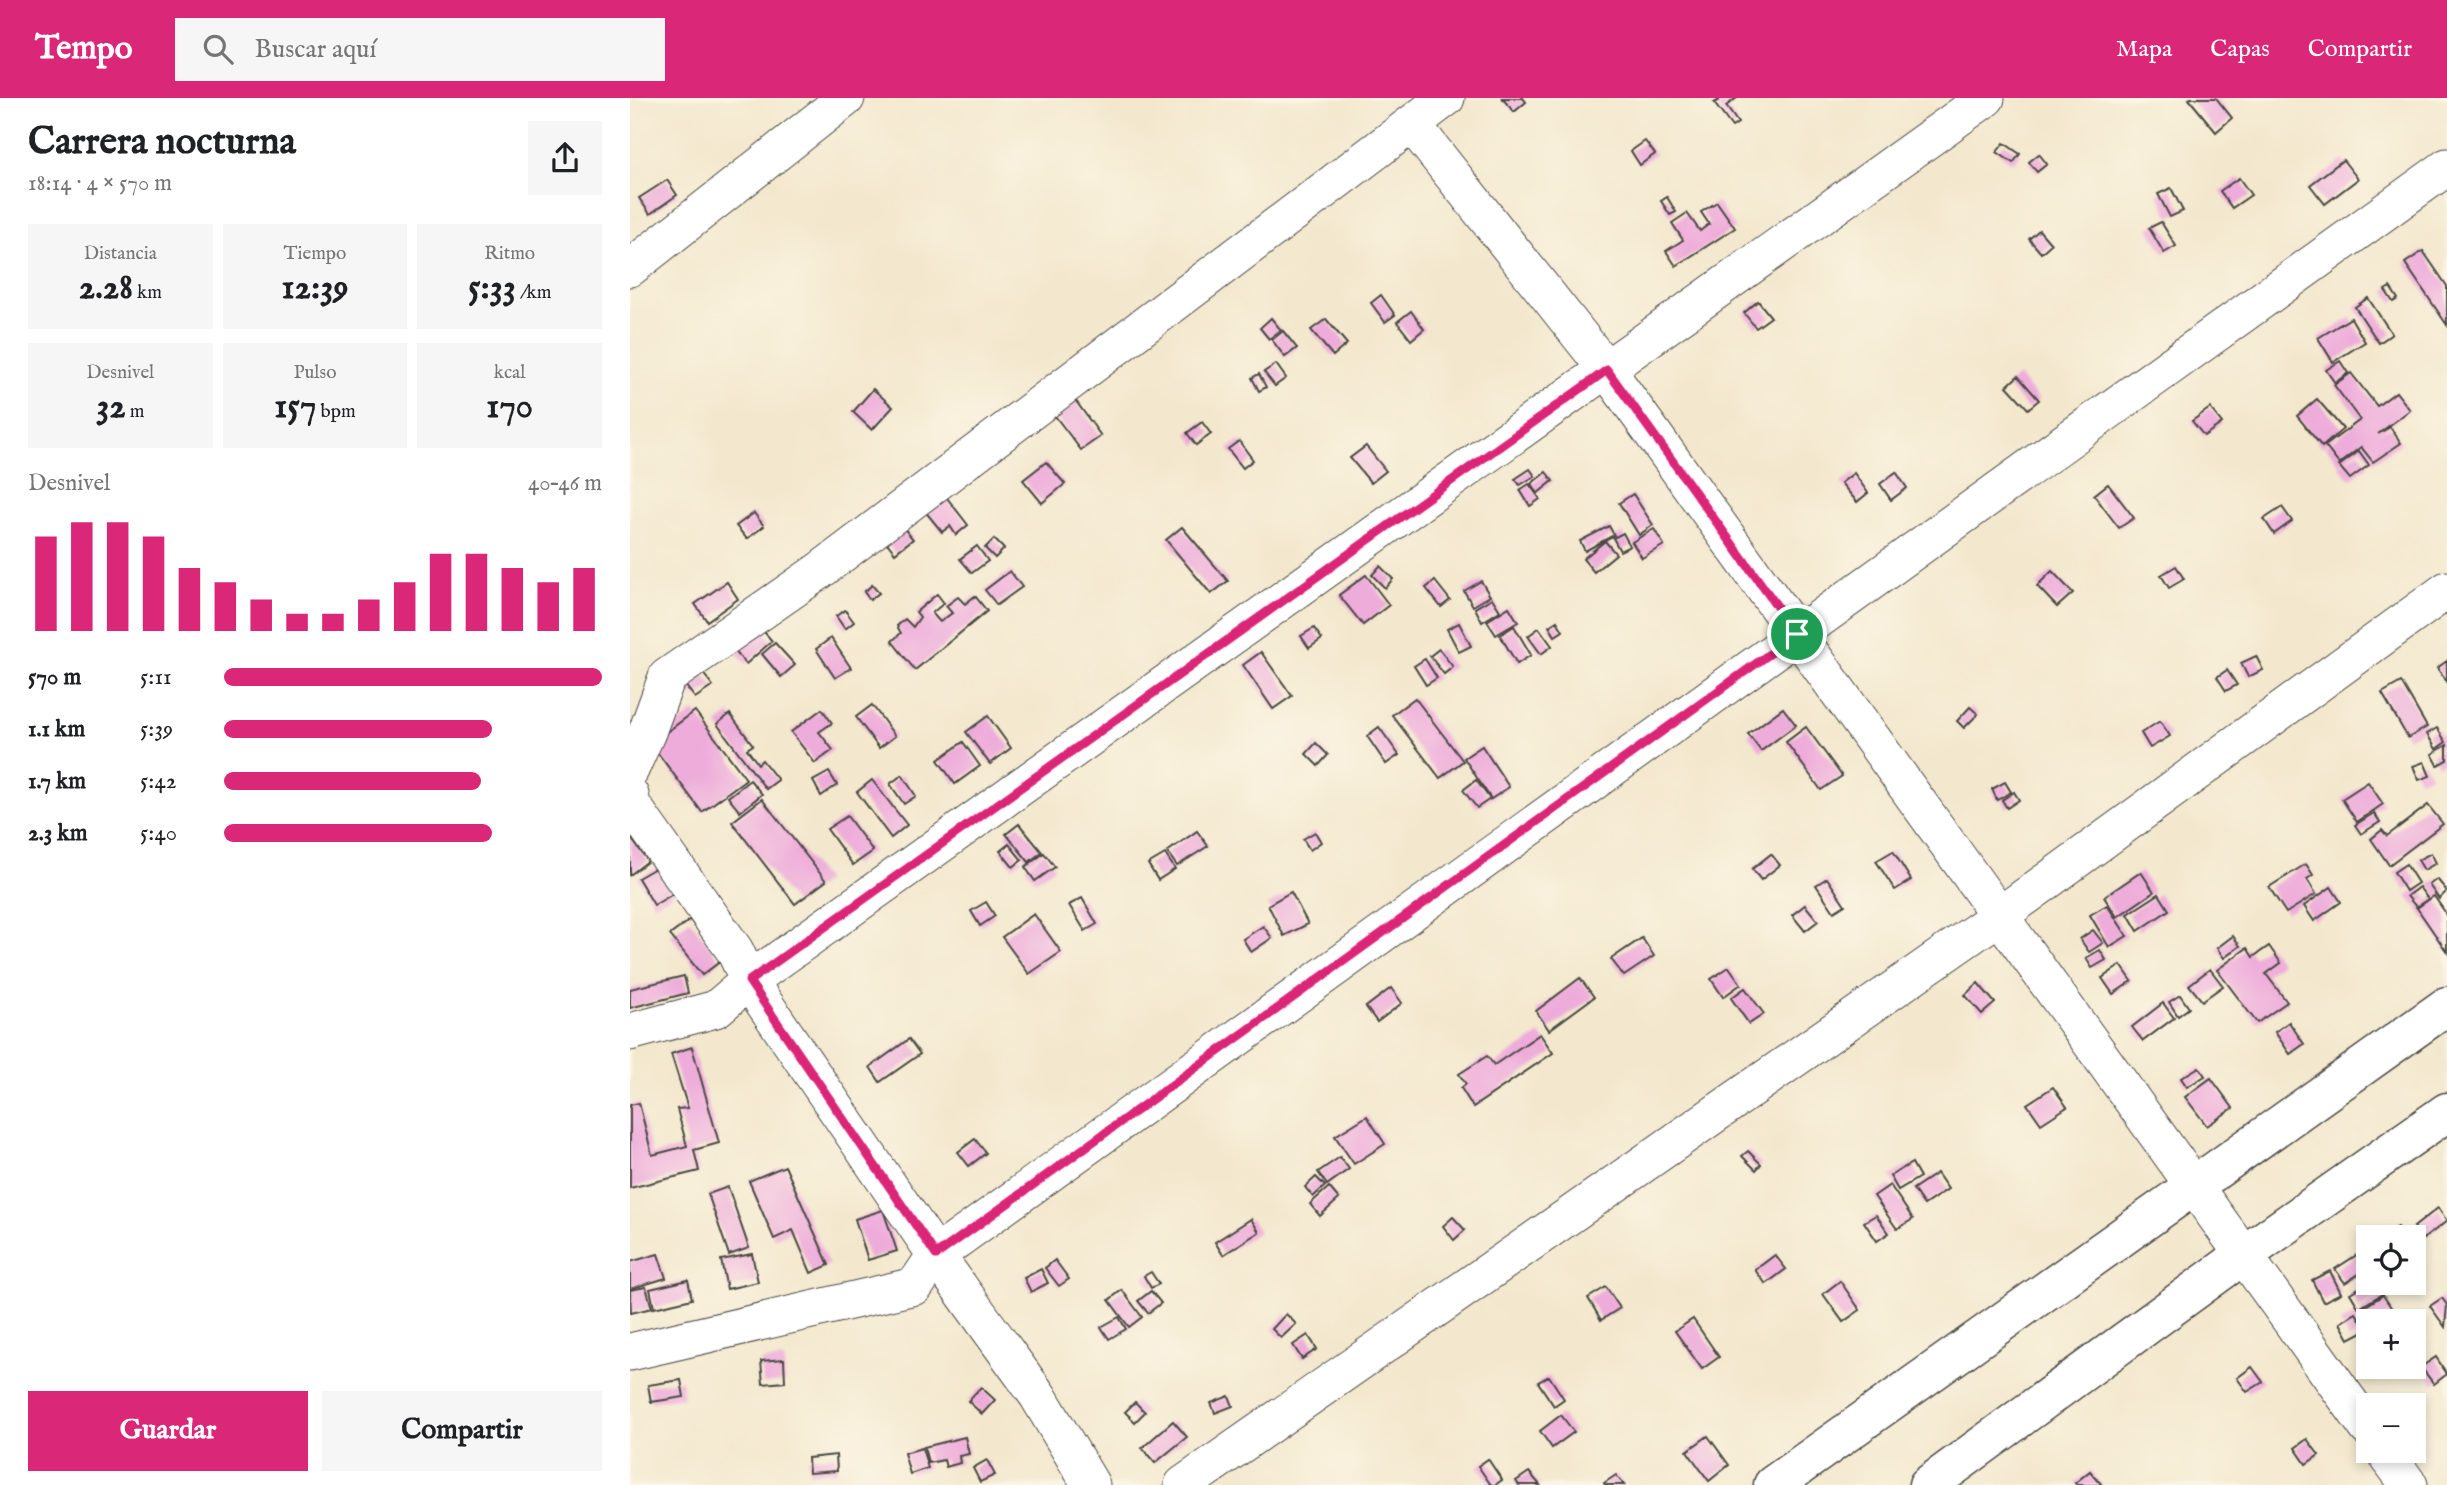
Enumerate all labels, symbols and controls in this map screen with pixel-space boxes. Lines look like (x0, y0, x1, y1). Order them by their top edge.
search box (175, 18, 665, 81)
text: Tempo (35, 28, 133, 70)
icon: search (199, 30, 237, 68)
text: Buscar aquí (255, 33, 376, 66)
text: Mapa (2116, 34, 2172, 65)
text: Capas (2210, 34, 2270, 65)
text: Compartir (2308, 34, 2412, 65)
text: Carrera nocturna (28, 119, 296, 167)
button: share (528, 121, 602, 195)
text: 18:14 · 4 × 570 m (28, 169, 172, 198)
text: Distancia (84, 242, 157, 266)
text: Tiempo (284, 242, 346, 266)
text: Ritmo (484, 242, 535, 266)
text: 2.28 (79, 266, 133, 311)
text: 12:39 (281, 266, 349, 311)
text: 5:33 (468, 266, 516, 311)
text: km (133, 281, 162, 305)
text: /km (516, 281, 551, 305)
text: Desnivel (86, 361, 154, 385)
text: Pulso (294, 361, 336, 385)
text: kcal (494, 361, 526, 385)
text: 32 (96, 385, 126, 430)
text: 157 (274, 385, 316, 430)
text: 170 (486, 385, 533, 430)
text: m (126, 400, 144, 424)
text: bpm (316, 400, 356, 424)
text: Desnivel (28, 469, 110, 498)
text: 40–46 m (528, 469, 602, 498)
pin (1767, 604, 1827, 664)
icon: arrive (1778, 615, 1816, 653)
text: 570 m (28, 663, 81, 692)
text: 5:11 (140, 663, 172, 692)
text: 1.1 km (28, 715, 85, 744)
text: 5:39 (140, 715, 173, 744)
text: 1.7 km (28, 767, 86, 796)
text: 5:42 (140, 767, 176, 796)
text: 2.3 km (28, 819, 87, 848)
text: 5:40 (140, 819, 177, 848)
map controls (2356, 1225, 2426, 1463)
button: locate (2356, 1225, 2426, 1295)
button: + (2356, 1309, 2426, 1379)
button: Guardar (28, 1391, 308, 1471)
button: Compartir (322, 1391, 602, 1471)
button: − (2356, 1393, 2426, 1463)

